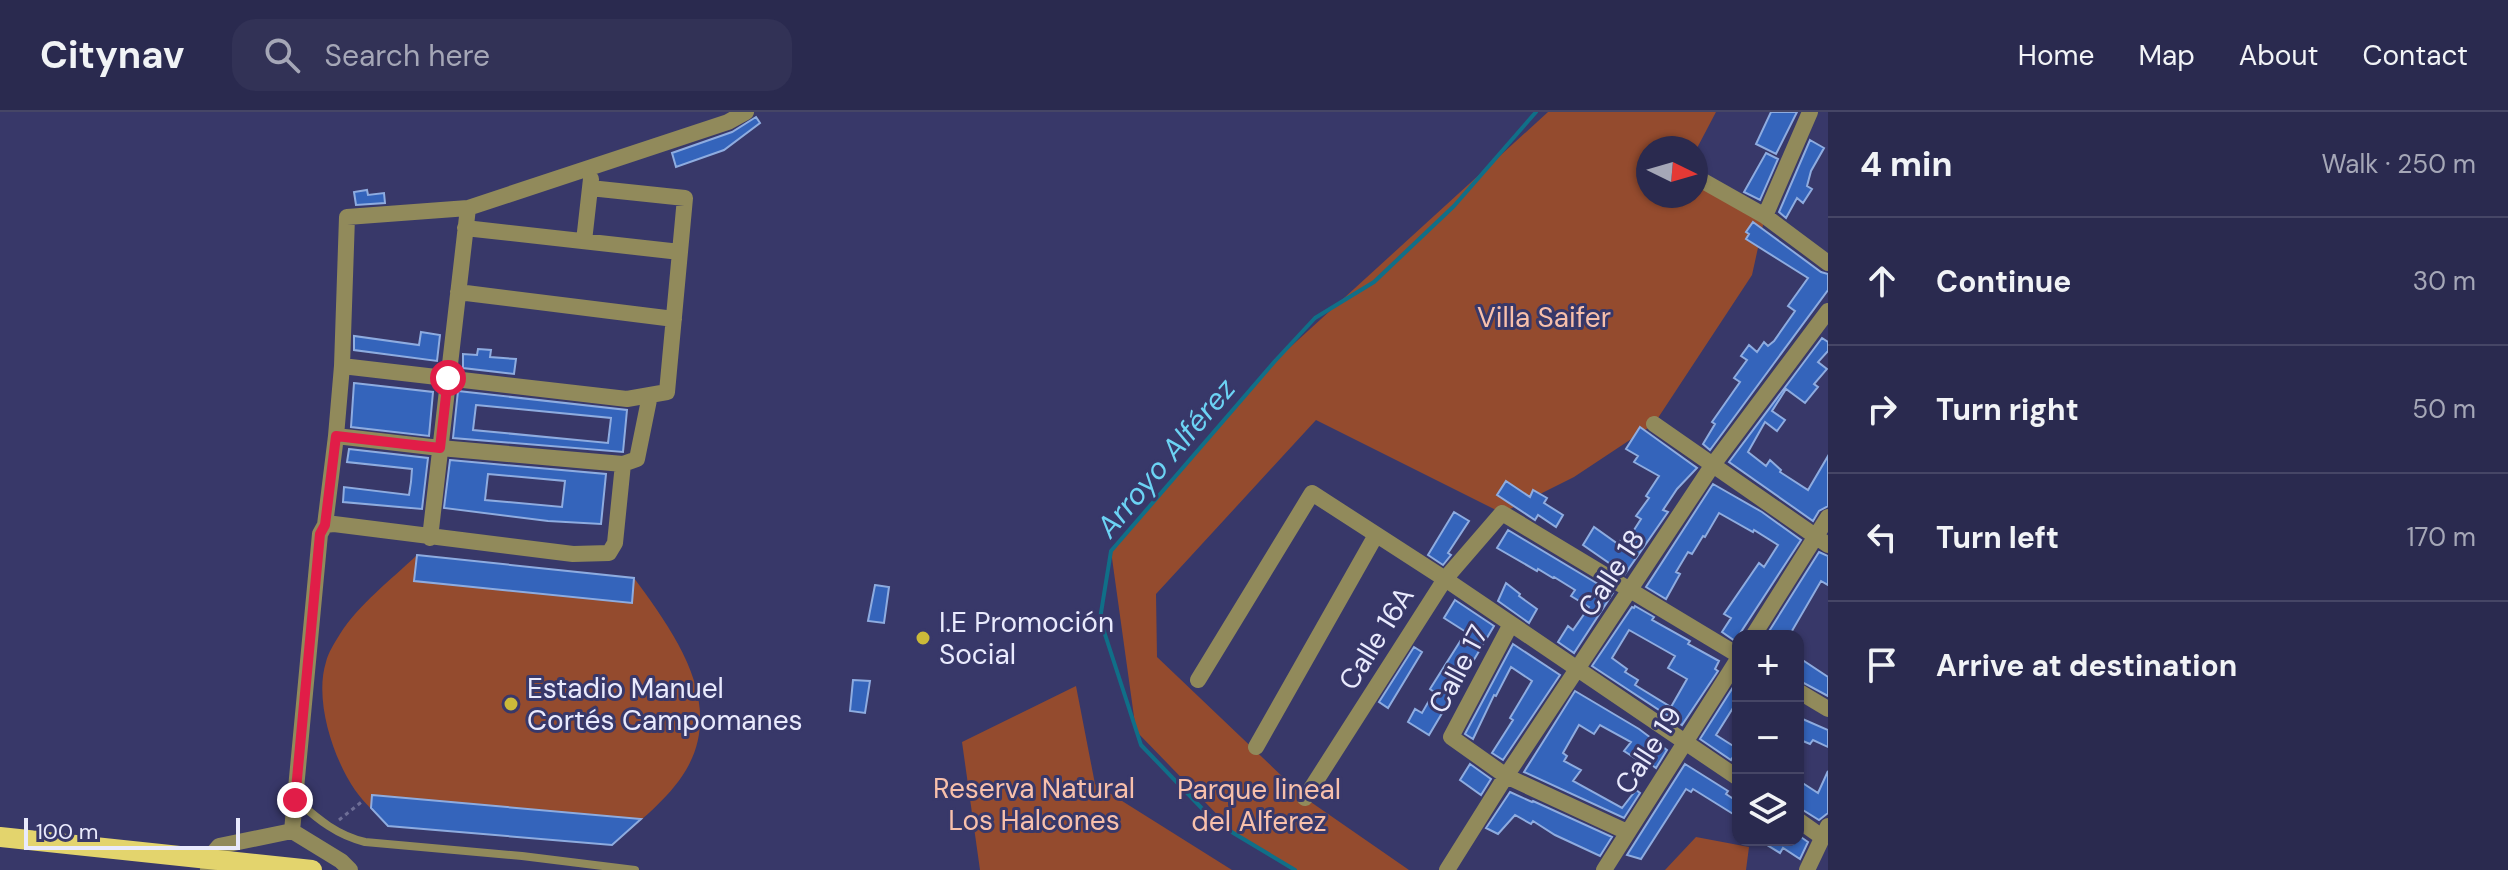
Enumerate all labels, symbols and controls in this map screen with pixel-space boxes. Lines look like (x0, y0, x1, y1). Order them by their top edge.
search box (232, 19, 792, 91)
text: Citynav (40, 30, 184, 80)
icon: search (260, 33, 304, 77)
text: Search here (324, 36, 490, 75)
text: Home (2018, 37, 2094, 74)
text: Map (2138, 37, 2195, 74)
text: About (2239, 37, 2318, 74)
text: Contact (2362, 37, 2468, 74)
north arrow (1636, 136, 1708, 208)
text: 4 min (1860, 142, 1952, 187)
text: Walk · 250 m (2321, 147, 2476, 181)
icon: ahead (1860, 259, 1904, 303)
text: Continue (1936, 262, 2071, 301)
text: 30 m (2413, 264, 2476, 298)
park label: Villa Saifer (1477, 299, 1611, 336)
route start (430, 360, 466, 396)
water label: Arroyo Alférez (1087, 370, 1244, 546)
icon: right (1860, 387, 1904, 431)
text: Turn right (1936, 390, 2079, 429)
text: 50 m (2412, 392, 2476, 426)
icon: left (1860, 515, 1904, 559)
text: Turn left (1936, 518, 2059, 557)
text: 170 m (2407, 520, 2476, 554)
street label: Calle 18 (1570, 523, 1653, 624)
street label: Calle 16A (1330, 580, 1423, 697)
place label: I.E Promoción Social (939, 604, 1114, 673)
street label: Calle 17 (1420, 619, 1497, 720)
marker: I.E Promoción Social (914, 629, 932, 647)
map controls (1732, 630, 1804, 846)
button: + (1732, 630, 1804, 702)
icon: arrive (1860, 643, 1904, 687)
text: Arrive at destination (1936, 646, 2237, 685)
place label: Estadio Manuel Cortés Campomanes (527, 670, 803, 739)
marker: Estadio Manuel Cortés Campomanes (502, 695, 520, 713)
street label: Calle 19 (1606, 699, 1690, 801)
button: − (1732, 702, 1804, 774)
park label: Reserva Natural Los Halcones (933, 770, 1135, 839)
park label: Parque lineal del Alferez (1177, 771, 1341, 840)
button: layers (1732, 774, 1804, 846)
route end (277, 782, 313, 818)
scale bar (24, 814, 240, 850)
text: 100 m (36, 817, 98, 846)

